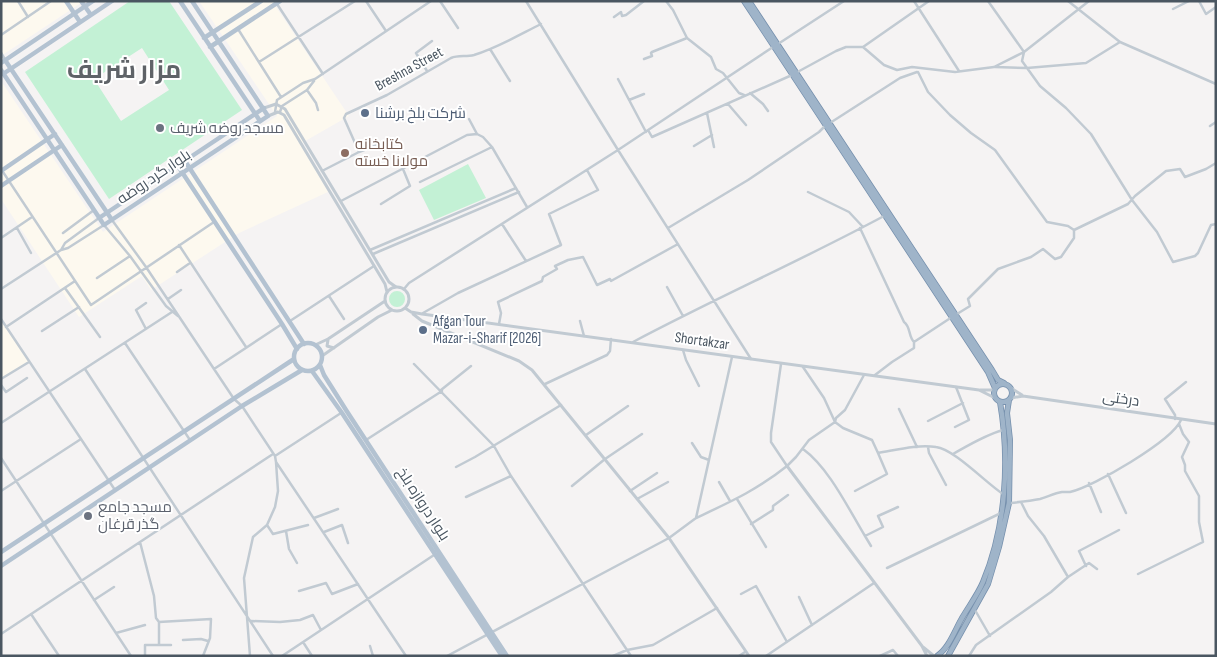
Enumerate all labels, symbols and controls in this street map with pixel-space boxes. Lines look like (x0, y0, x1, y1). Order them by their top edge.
street label: Breshna Street (372, 42, 447, 95)
district label: مزار شريف (67, 55, 181, 86)
place label: شرکت بلخ برشنا (375, 104, 466, 124)
marker: شرکت بلخ برشنا (359, 107, 371, 119)
place label: مسجد روضه شریف (170, 119, 284, 138)
marker: مسجد روضه شریف (154, 122, 166, 134)
place label: کتابخانه مولانا خسته (355, 135, 428, 171)
street label: بلوار گرد روضه (113, 145, 195, 209)
marker: کتابخانه مولانا خسته (339, 147, 351, 159)
place label: Afgan Tour Mazar-i-Sharif [2026] (432, 312, 541, 348)
marker: Afgan Tour Mazar-i-Sharif [2026] (417, 324, 429, 336)
street label: Shortakzar (673, 328, 731, 354)
street label: درختی (1101, 387, 1141, 411)
street label: بلوار دروازه بلخ (391, 464, 454, 545)
place label: مسجد جامع گذر قرغان (98, 498, 172, 534)
marker: مسجد جامع گذر قرغان (82, 510, 94, 522)

